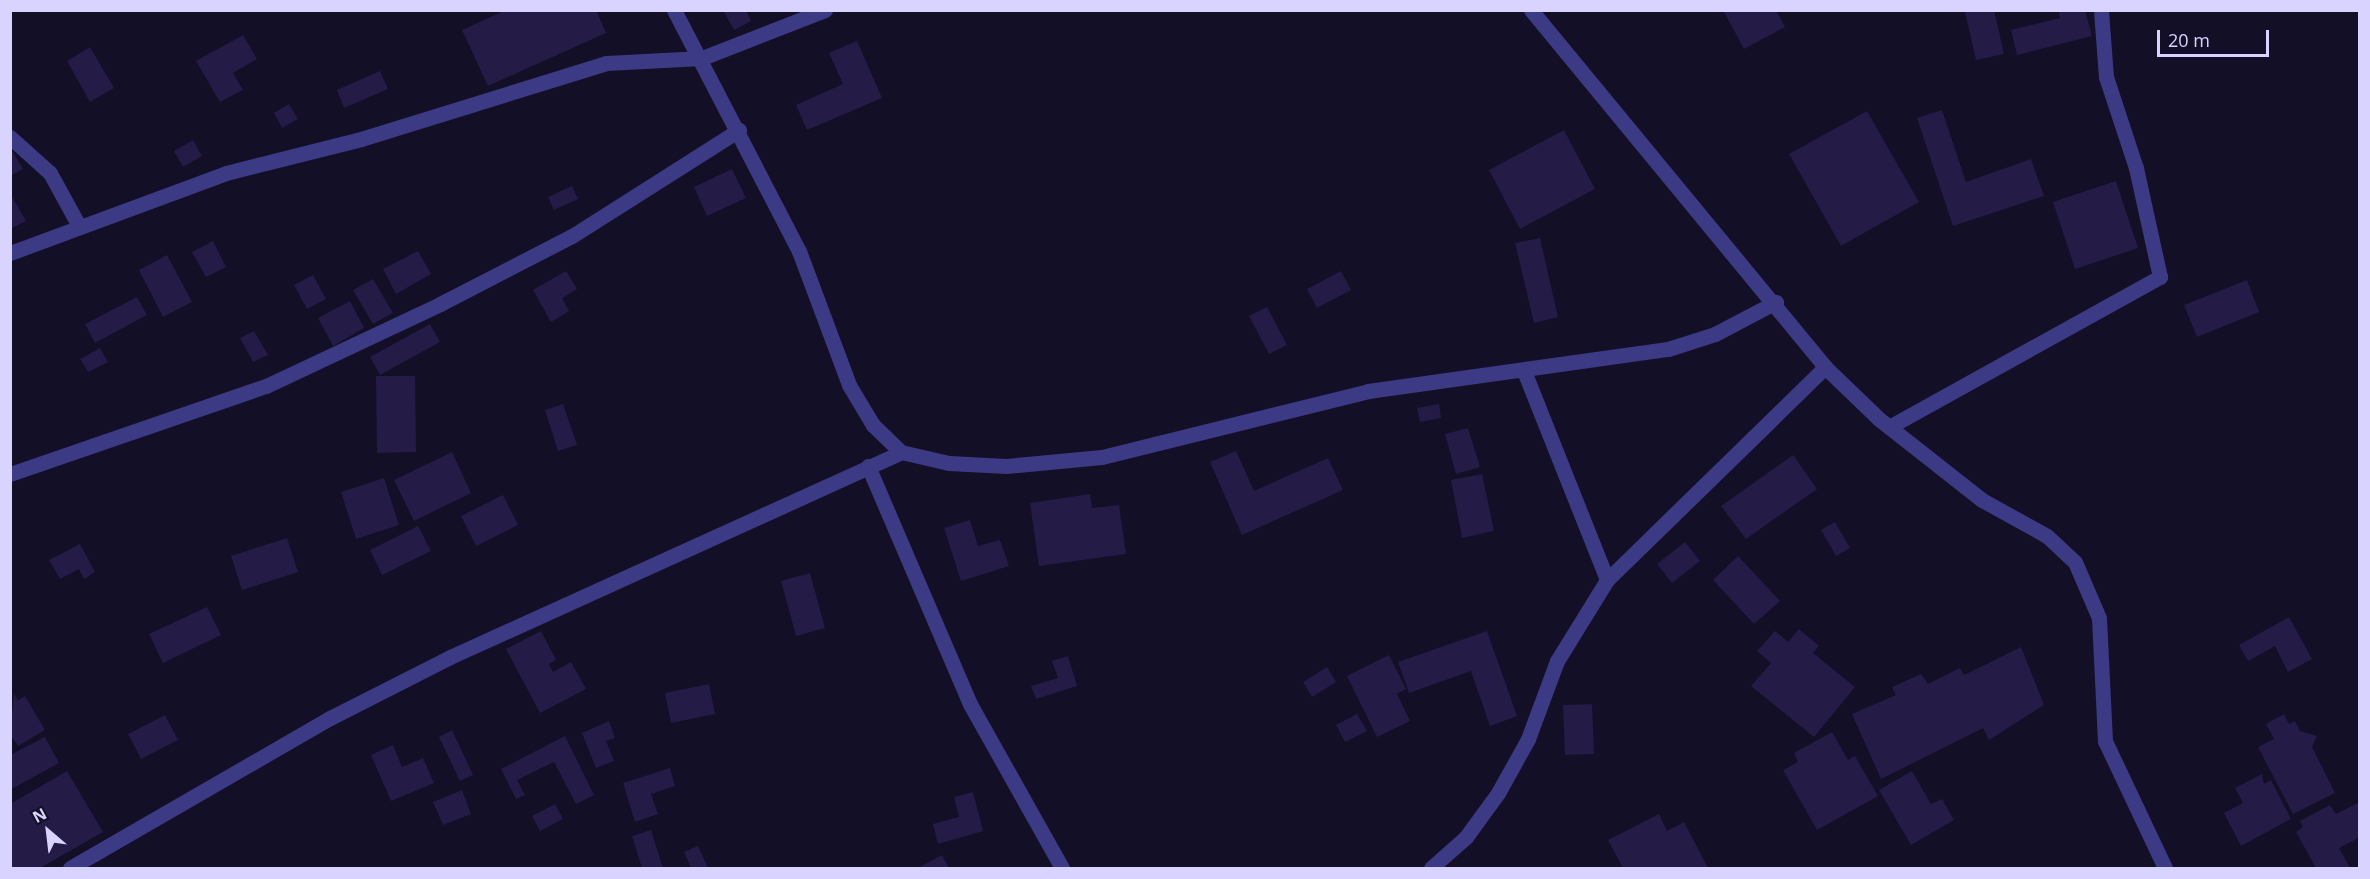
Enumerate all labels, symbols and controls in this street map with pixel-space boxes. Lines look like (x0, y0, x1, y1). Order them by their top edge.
scale bar (2160, 18, 2272, 56)
text: 20 m (2168, 28, 2210, 52)
north arrow (18, 801, 78, 861)
text: N (29, 802, 50, 828)

